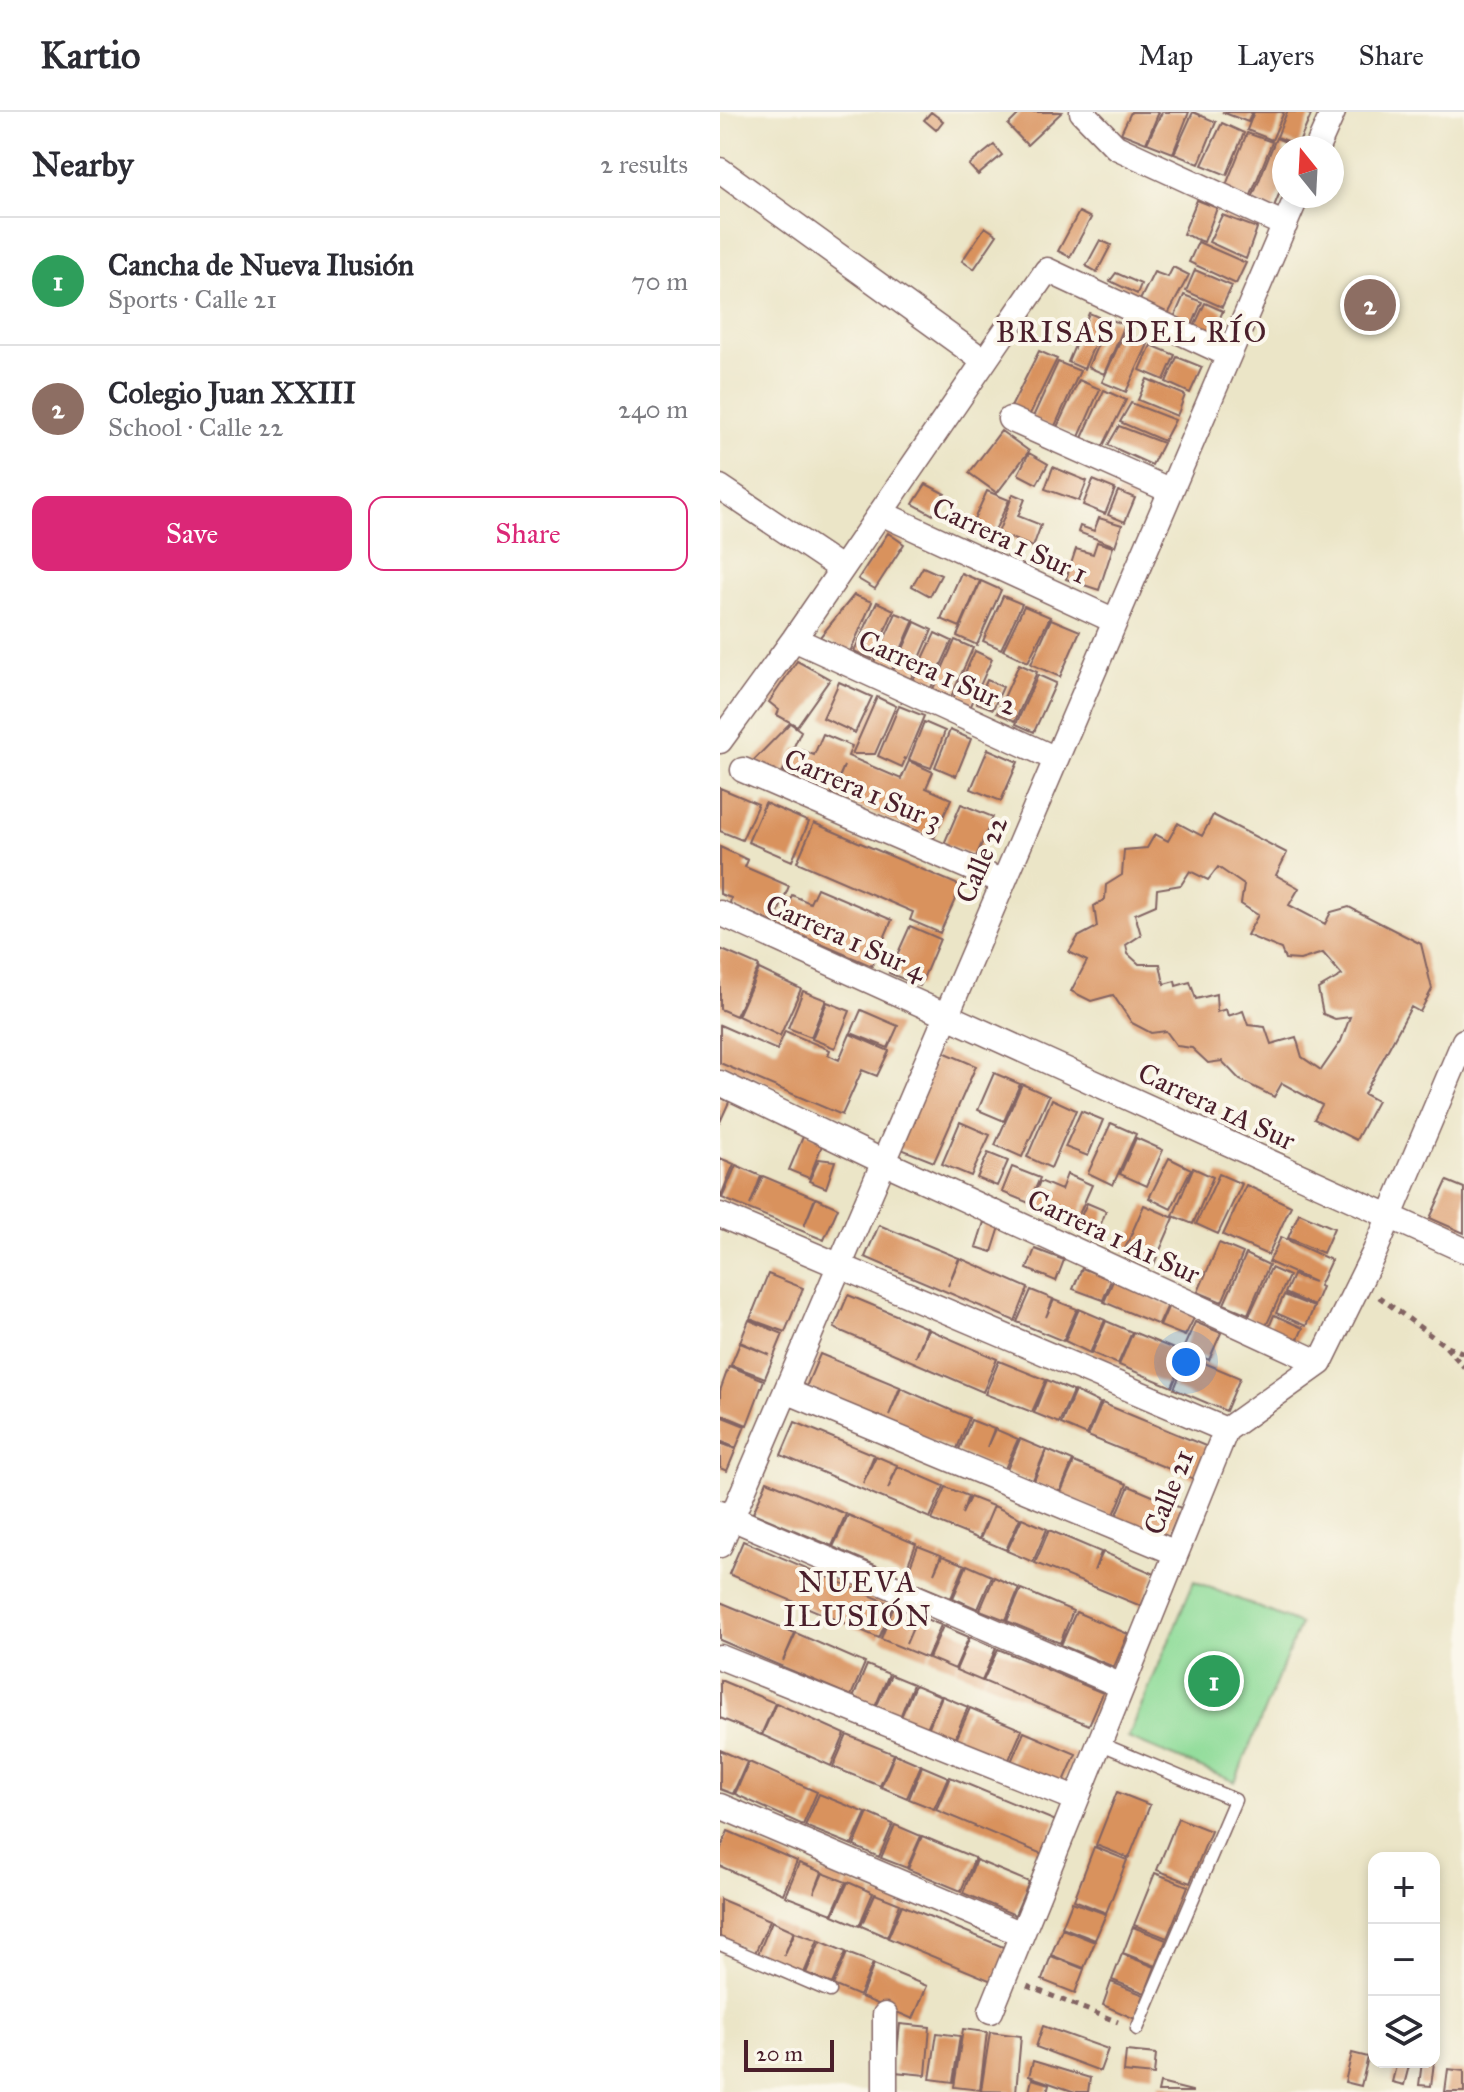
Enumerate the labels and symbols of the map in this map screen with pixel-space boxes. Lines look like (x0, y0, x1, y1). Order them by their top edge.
north arrow (1272, 136, 1344, 208)
pin: 2 (1344, 275, 1396, 335)
district label: BRISAS DEL RÍO (996, 313, 1268, 350)
street label: Carrera 1 Sur 1 (927, 489, 1093, 592)
street label: Carrera 1 Sur 2 (853, 622, 1023, 723)
street label: Carrera 1 Sur 3 (779, 741, 947, 838)
street label: Calle 22 (948, 810, 1015, 908)
street label: Carrera 1 Sur 4 (760, 886, 933, 989)
street label: Carrera 1A Sur (1133, 1055, 1301, 1158)
street label: Carrera 1 A1 Sur (1022, 1181, 1206, 1292)
your location (1166, 1342, 1206, 1382)
street label: Calle 21 (1136, 1445, 1201, 1540)
district label: NUEVA ILUSIÓN (783, 1564, 933, 1634)
pin: 1 (1188, 1651, 1240, 1711)
scale bar (744, 2036, 834, 2072)

